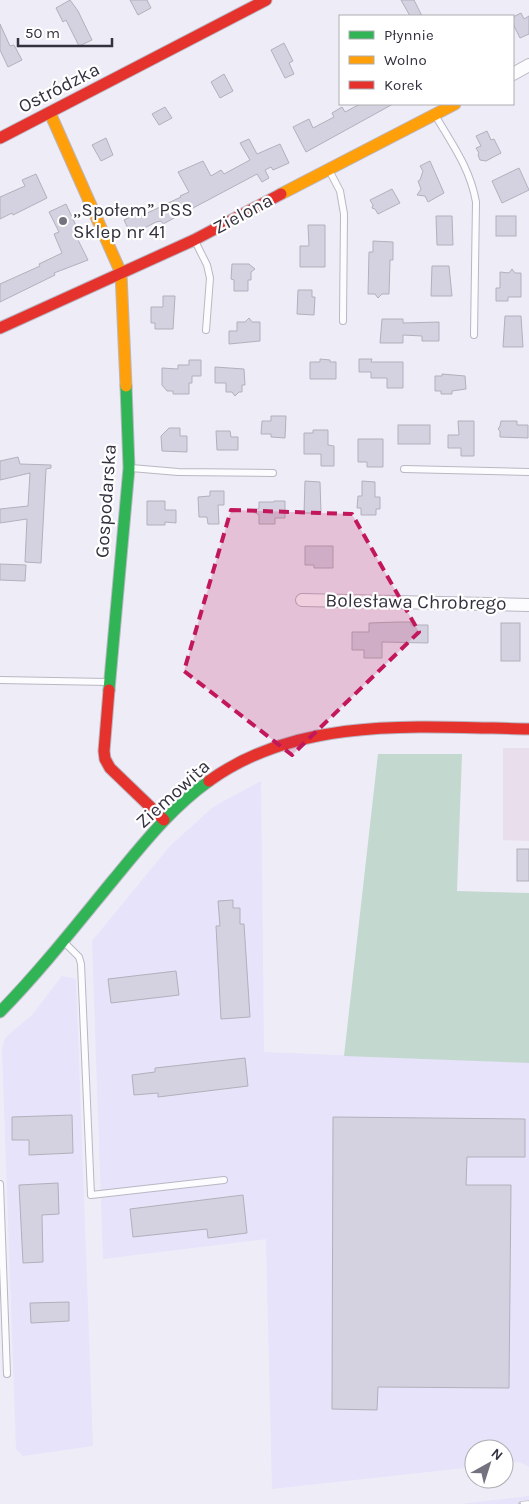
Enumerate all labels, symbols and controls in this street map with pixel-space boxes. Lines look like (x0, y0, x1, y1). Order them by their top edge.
scale bar (18, 15, 111, 47)
legend (339, 15, 514, 105)
text: 50 m (25, 24, 60, 42)
text: Płynnie (384, 26, 434, 44)
text: Wolno (384, 51, 427, 69)
street label: Ostródzka (15, 58, 103, 118)
text: Korek (384, 76, 423, 94)
street label: Zielona (209, 189, 277, 239)
place label: „Społem” PSS Sklep nr 41 (73, 199, 193, 243)
marker: „Społem” PSS Sklep nr 41 (57, 215, 69, 227)
street label: Gospodarska (91, 443, 121, 559)
street label: Bolesława Chrobrego (325, 589, 507, 615)
street label: Ziemowita (132, 755, 214, 833)
north arrow (464, 1439, 514, 1489)
text: N (488, 1445, 506, 1464)

